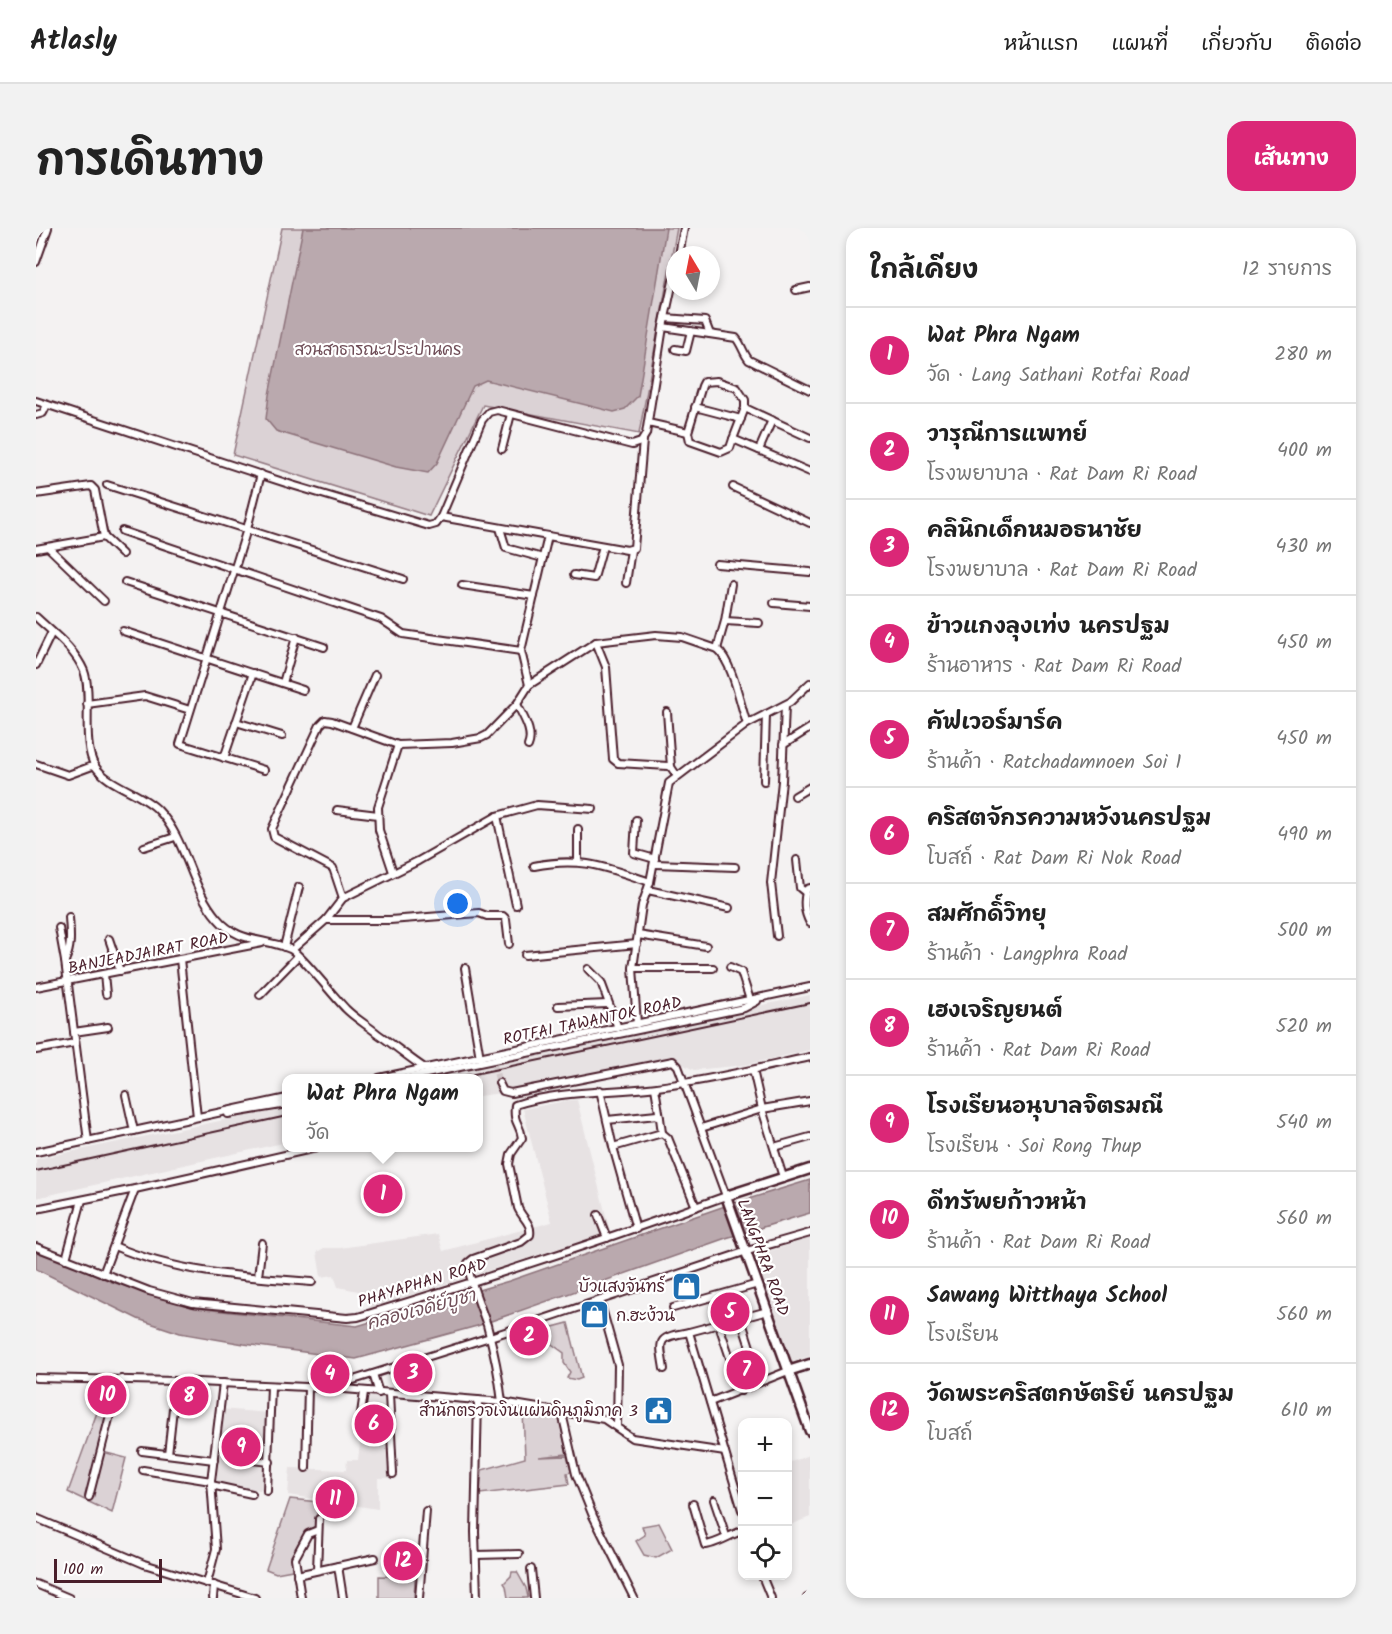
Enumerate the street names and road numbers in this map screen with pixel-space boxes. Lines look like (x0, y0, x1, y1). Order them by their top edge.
street label: BANJEADJAIRAT ROAD (66, 926, 231, 981)
street label: ROTFAI TAWANTOK ROAD (501, 990, 684, 1053)
street label: LANGPHRA ROAD (730, 1195, 795, 1320)
street label: PHAYAPHAN ROAD (355, 1252, 490, 1315)

